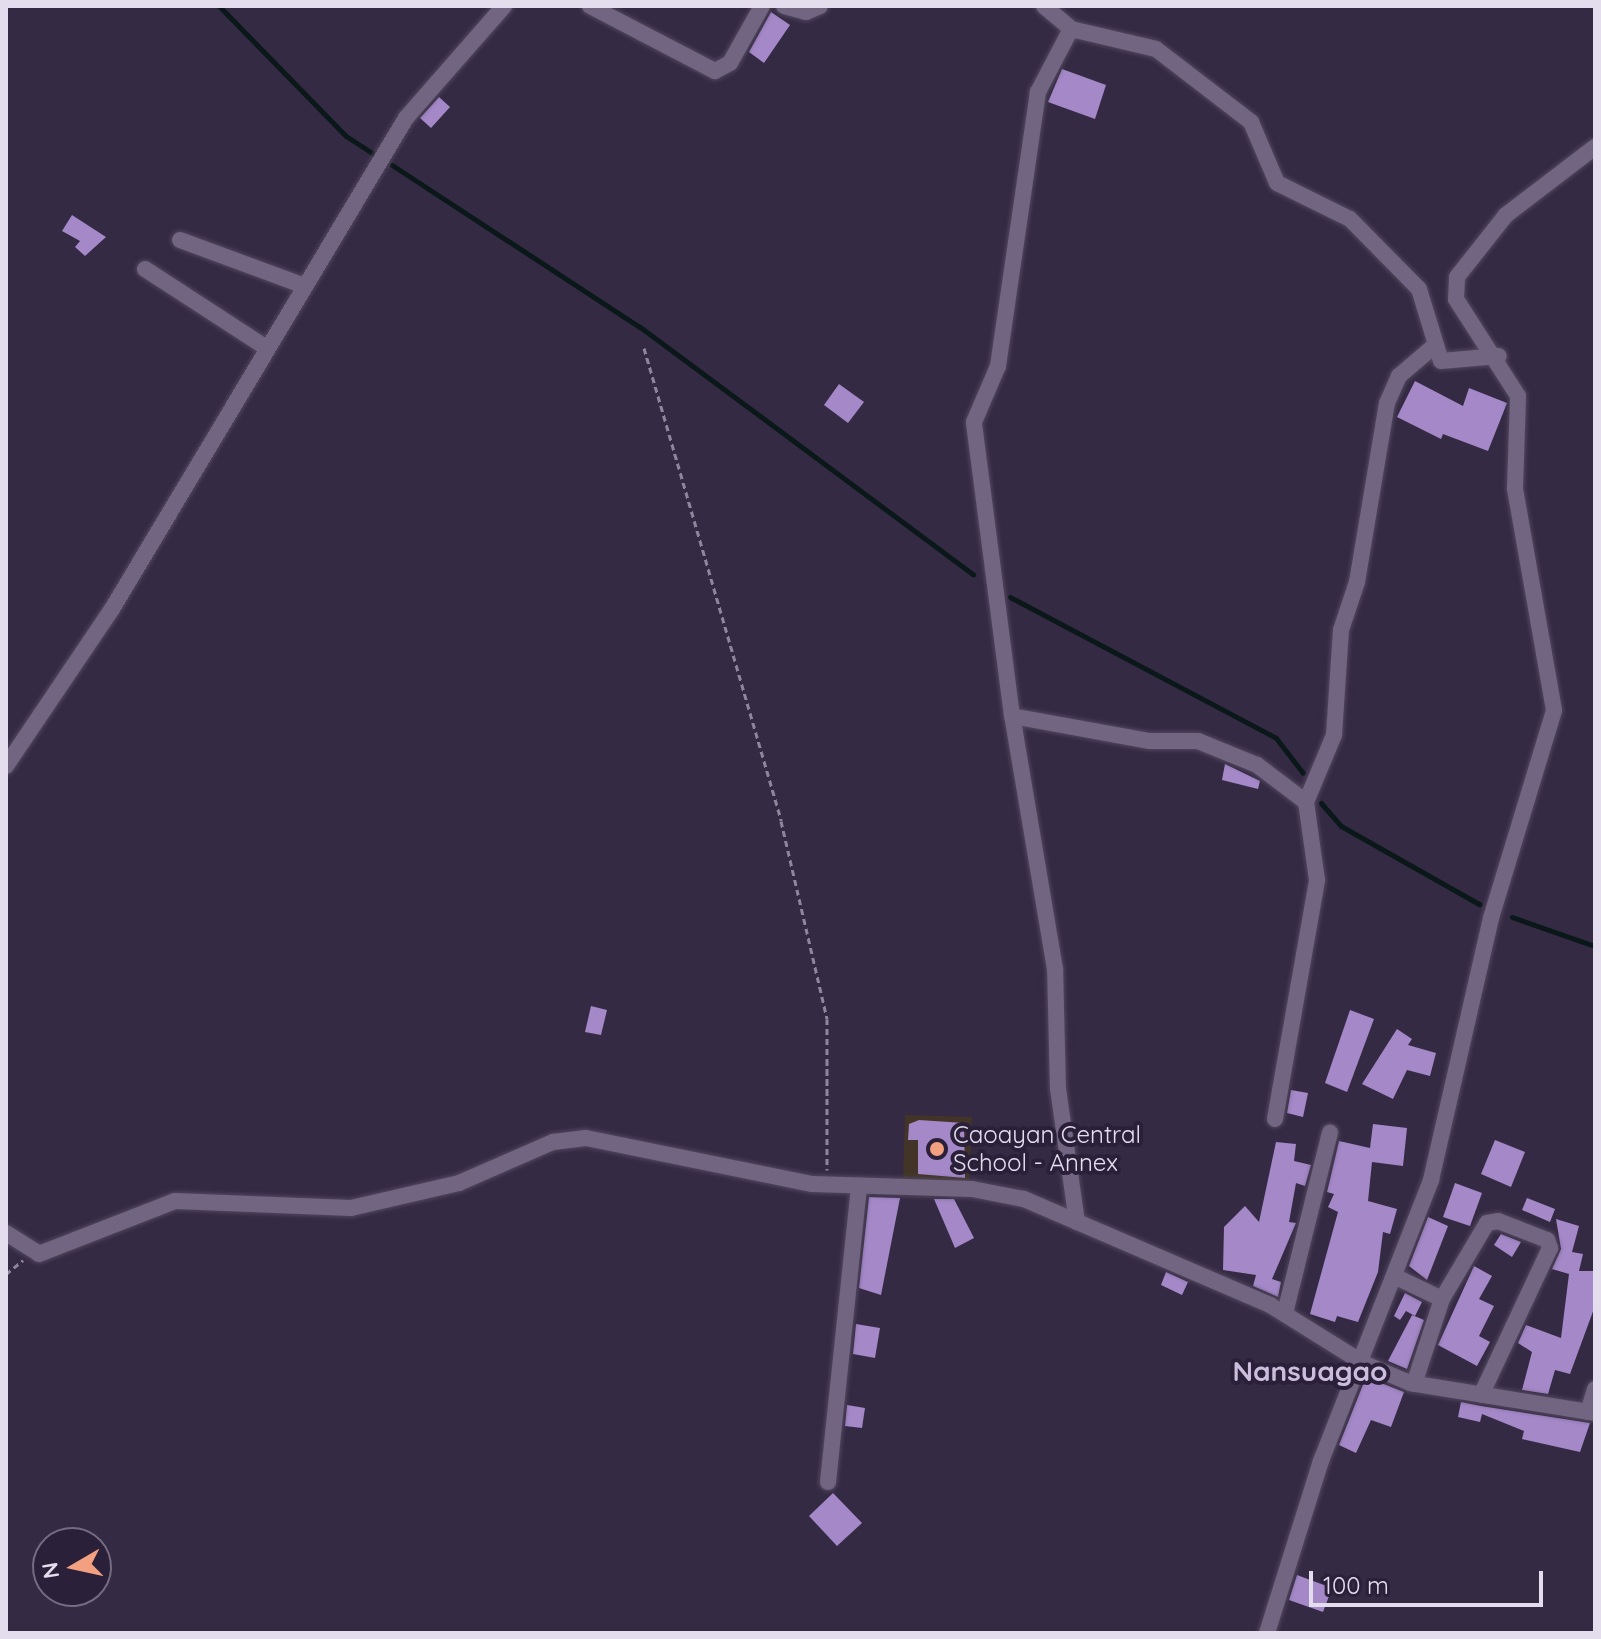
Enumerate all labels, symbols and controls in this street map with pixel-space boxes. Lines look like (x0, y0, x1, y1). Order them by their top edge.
place label: Caoayan Central School - Annex (953, 1121, 1141, 1177)
marker: Caoayan Central School - Annex (928, 1140, 946, 1158)
district label: Nansuagao (1232, 1354, 1388, 1388)
north arrow (32, 1527, 112, 1607)
scale bar (1313, 1555, 1547, 1605)
text: N (35, 1560, 65, 1581)
text: 100 m (1323, 1570, 1389, 1600)

